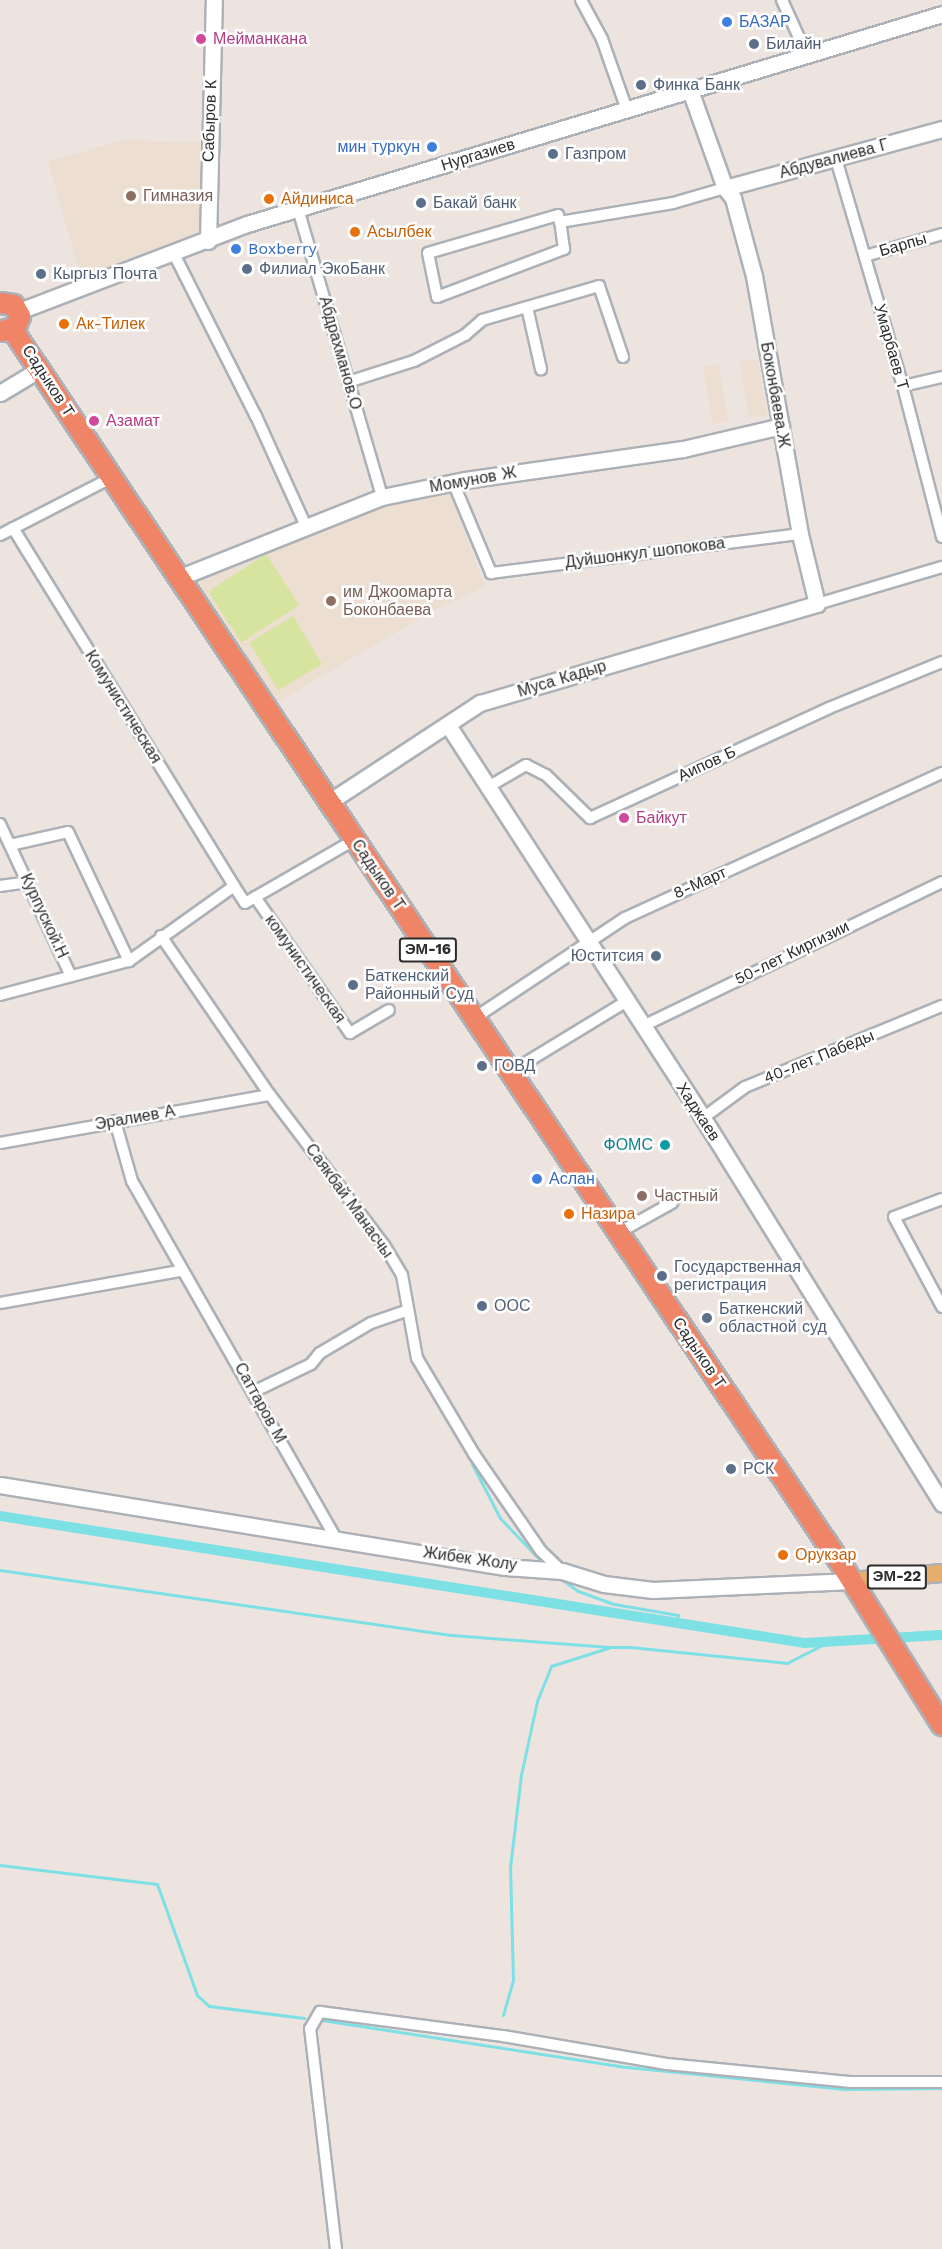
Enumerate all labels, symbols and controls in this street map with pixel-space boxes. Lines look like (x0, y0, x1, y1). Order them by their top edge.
place label: БАЗАР (739, 12, 791, 32)
marker: БАЗАР (720, 15, 734, 29)
place label: Мейманкана (213, 29, 307, 49)
marker: Мейманкана (194, 32, 208, 46)
place label: Билайн (766, 34, 821, 54)
marker: Билайн (747, 37, 761, 51)
place label: Финка Банк (653, 75, 740, 95)
marker: Финка Банк (634, 78, 648, 92)
street label: Сабыров К (199, 80, 221, 162)
street label: Нургазиев (439, 135, 517, 175)
street label: Абдувалиева Г (777, 135, 891, 183)
place label: мин туркун (338, 137, 420, 157)
marker: мин туркун (425, 140, 439, 154)
place label: Газпром (565, 144, 626, 164)
marker: Газпром (546, 147, 560, 161)
place label: Гимназия (143, 186, 213, 206)
marker: Гимназия (124, 189, 138, 203)
place label: Айдиниса (281, 189, 354, 209)
marker: Айдиниса (262, 192, 276, 206)
place label: Бакай банк (433, 193, 517, 213)
marker: Бакай банк (414, 196, 428, 210)
place label: Асылбек (367, 222, 431, 242)
marker: Асылбек (348, 225, 362, 239)
street label: Барпы (877, 229, 929, 261)
place label: Boxberry (248, 239, 317, 259)
marker: Boxberry (229, 242, 243, 256)
place label: Филиал ЭкоБанк (259, 259, 385, 279)
marker: Филиал ЭкоБанк (240, 262, 254, 276)
place label: Кыргыз Почта (53, 264, 157, 284)
marker: Кыргыз Почта (34, 267, 48, 281)
street label: Абдрахманов.О (315, 294, 365, 412)
street label: Умарбаев Т (870, 302, 912, 392)
place label: Ак-Тилек (76, 314, 145, 334)
marker: Ак-Тилек (57, 317, 71, 331)
street label: Боконбаева.Ж (756, 341, 794, 449)
street label: Садыков Т (18, 342, 78, 420)
place label: Азамат (106, 411, 160, 431)
marker: Азамат (87, 414, 101, 428)
street label: Момунов Ж (428, 463, 518, 497)
street label: Дуйшонкул шопокова (564, 534, 726, 572)
place label: им Джоомарта Боконбаева (343, 582, 452, 620)
marker: им Джоомарта Боконбаева (324, 594, 338, 608)
street label: Комунистическая (81, 647, 165, 767)
street label: Муса Кадыр (515, 656, 609, 702)
street label: Аипов Б (675, 742, 739, 786)
place label: Байкут (636, 808, 687, 828)
marker: Байкут (617, 811, 631, 825)
street label: Садыков Т (347, 836, 409, 914)
street label: 8-Март (670, 863, 730, 903)
street label: Курпуской.Н (16, 871, 72, 961)
street label: комунистическая (261, 911, 349, 1027)
street label: 50-лет Киргизии (732, 917, 852, 989)
road number: ЭМ-16 (398, 938, 458, 962)
place label: Юститсия (571, 946, 644, 966)
marker: Юститсия (649, 949, 663, 963)
place label: Баткенский Районный Суд (365, 966, 474, 1004)
marker: Баткенский Районный Суд (346, 978, 360, 992)
street label: 40-лет Пабеды (761, 1026, 877, 1088)
place label: ГОВД (494, 1056, 535, 1076)
marker: ГОВД (475, 1059, 489, 1073)
street label: Хаджаев (672, 1079, 724, 1145)
street label: Эралиев А (93, 1102, 177, 1134)
place label: ФОМС (604, 1135, 653, 1155)
marker: ФОМС (658, 1138, 672, 1152)
street label: Саякбай Манасчы (301, 1140, 397, 1262)
place label: Аслан (549, 1169, 595, 1189)
marker: Аслан (530, 1172, 544, 1186)
place label: Частный (654, 1186, 718, 1206)
marker: Частный (635, 1189, 649, 1203)
place label: Назира (581, 1204, 635, 1224)
marker: Назира (562, 1207, 576, 1221)
place label: Государственная регистрация (674, 1257, 801, 1295)
marker: Государственная регистрация (655, 1269, 669, 1283)
place label: ООС (494, 1296, 530, 1316)
marker: ООС (475, 1299, 489, 1313)
place label: Баткенский областной суд (719, 1299, 827, 1337)
marker: Баткенский областной суд (700, 1311, 714, 1325)
street label: Садыков Т (668, 1314, 730, 1392)
street label: Саттаров М (230, 1360, 290, 1446)
place label: РСК (743, 1459, 774, 1479)
marker: РСК (724, 1462, 738, 1476)
street label: Жибек Жолу (422, 1543, 518, 1575)
place label: Орукзар (795, 1545, 856, 1565)
marker: Орукзар (776, 1548, 790, 1562)
road number: ЭМ-22 (866, 1565, 928, 1589)

